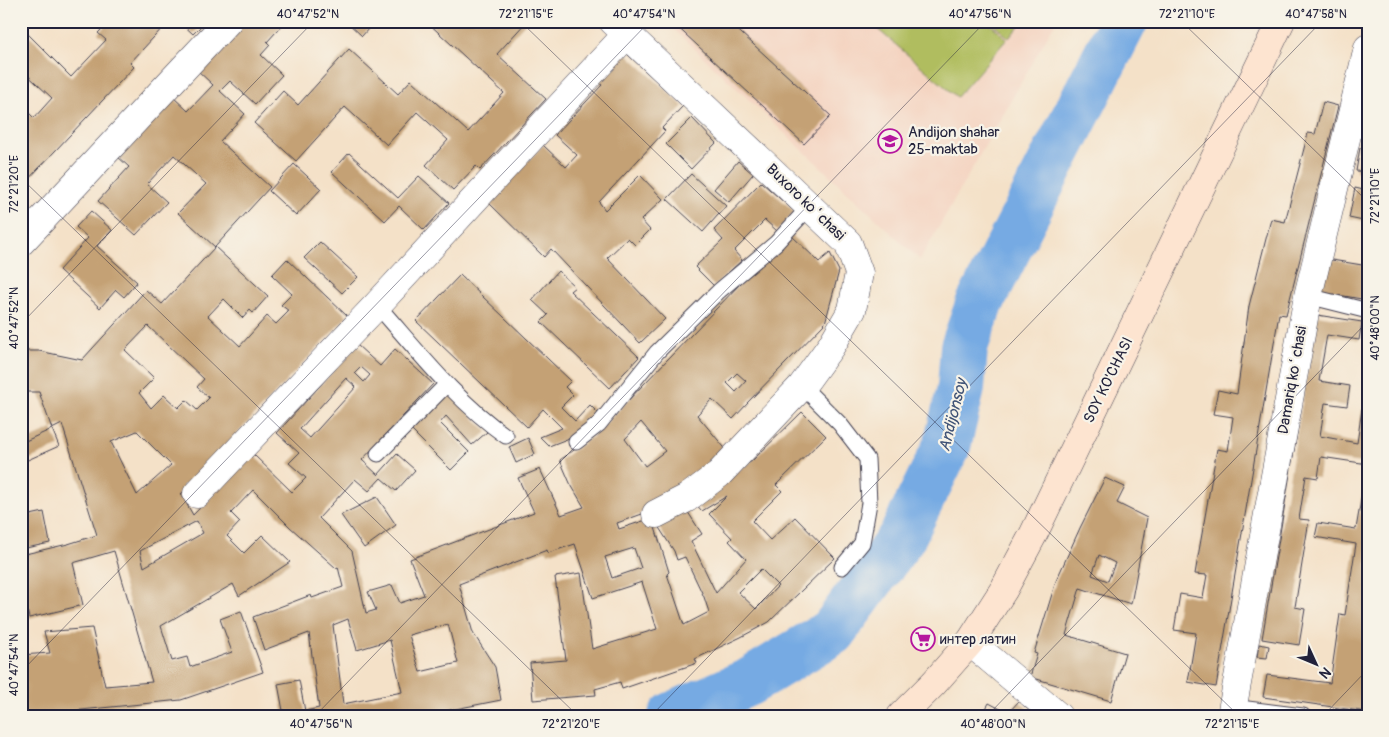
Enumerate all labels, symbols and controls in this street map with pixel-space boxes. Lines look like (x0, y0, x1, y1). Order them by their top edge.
text: 40°47'52"N (277, 7, 339, 22)
text: 72°21'15"E (499, 7, 553, 22)
text: 40°47'54"N (613, 7, 675, 22)
text: 40°47'56"N (949, 7, 1011, 22)
text: 72°21'10"E (1159, 7, 1215, 22)
text: 40°47'58"N (1285, 7, 1347, 22)
place label: Andijon shahar 25-maktab (908, 123, 1000, 159)
school or university icon: Andijon shahar 25-maktab (877, 128, 903, 154)
text: 72°21'20"E (7, 155, 22, 213)
street label: Buxoro koʻchasi (762, 160, 849, 245)
text: 72°21'10"E (1368, 168, 1383, 224)
text: 40°47'52"N (7, 287, 22, 349)
text: 40°48'00"N (1368, 295, 1383, 361)
street label: Damariq koʻchasi (1274, 324, 1311, 436)
street label: SOY KO'CHASI (1079, 334, 1137, 426)
water label: Andijonsoy (934, 375, 972, 454)
supermarket icon: интер латин (910, 626, 936, 652)
place label: интер латин (940, 630, 1016, 649)
text: 40°47'54"N (7, 634, 22, 696)
north arrow (1292, 640, 1342, 690)
text: N (1316, 663, 1334, 682)
text: 40°47'56"N (290, 717, 352, 732)
text: 72°21'20"E (542, 717, 600, 732)
text: 40°48'00"N (960, 717, 1026, 732)
text: 72°21'15"E (1205, 717, 1259, 732)

